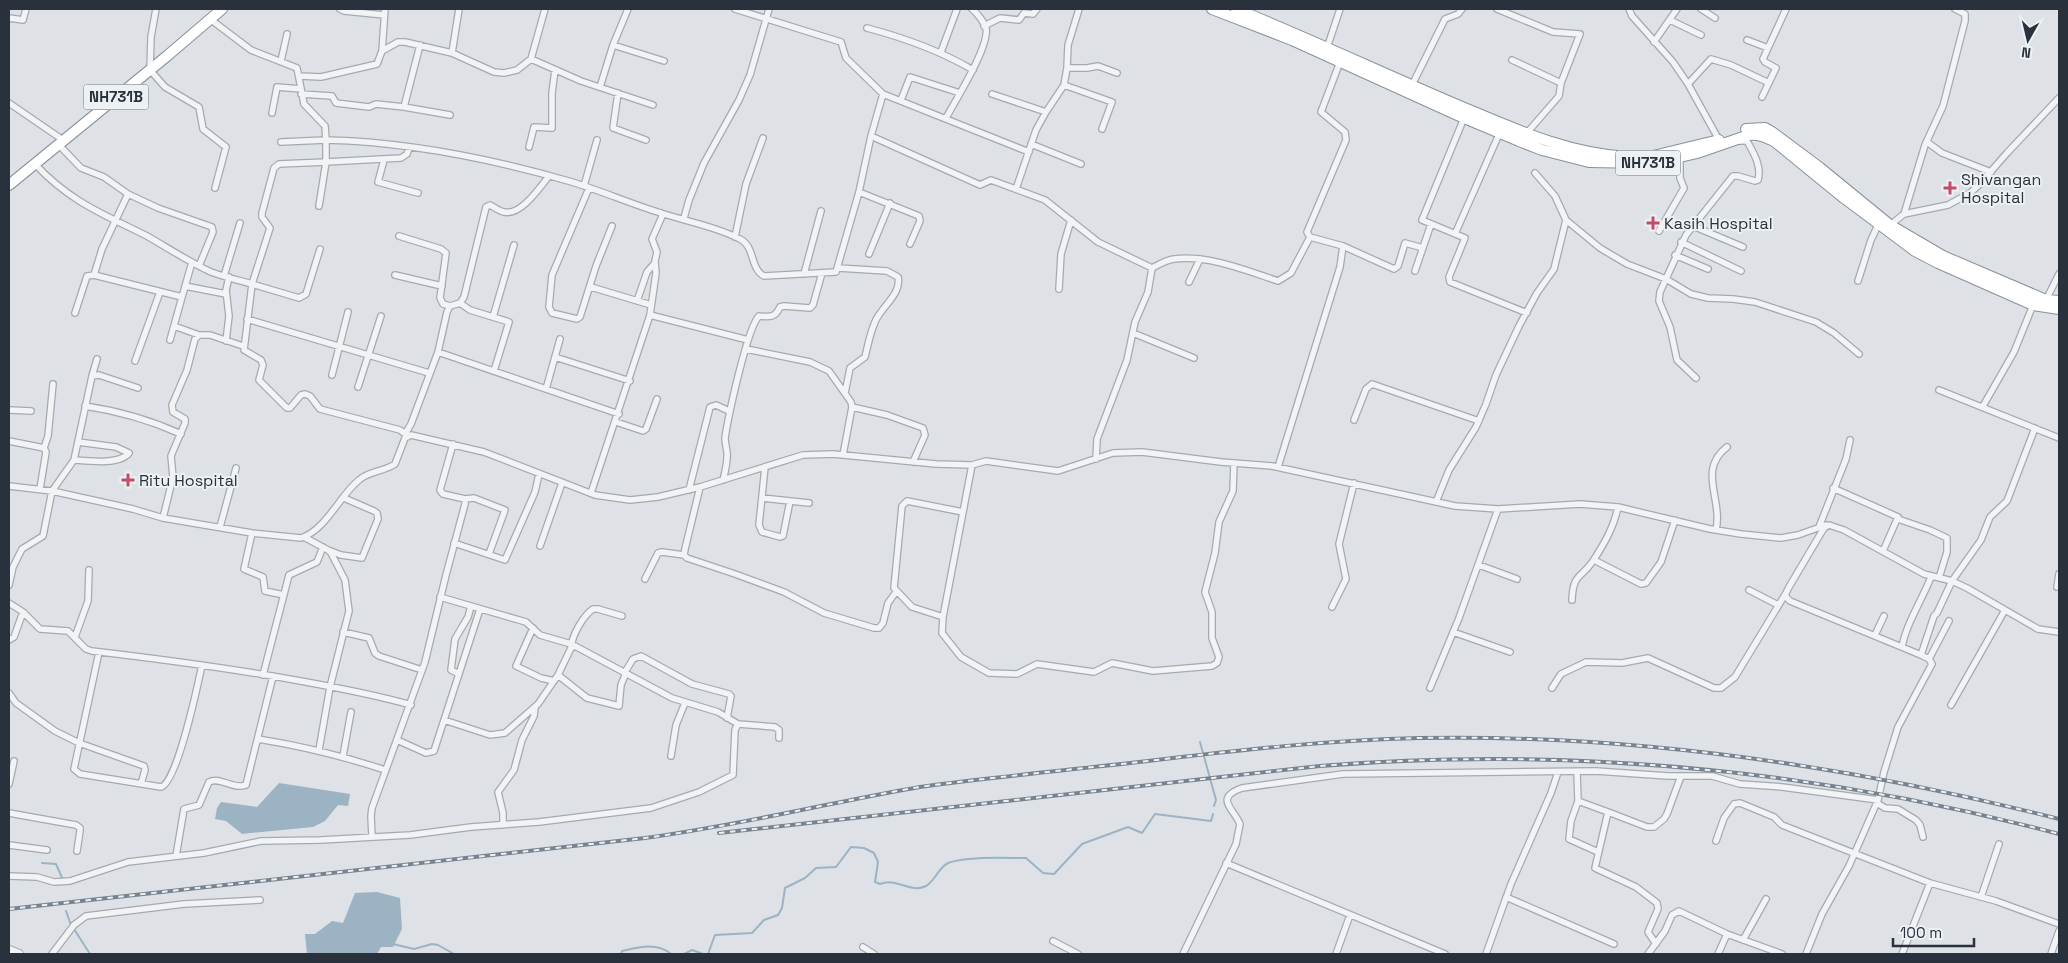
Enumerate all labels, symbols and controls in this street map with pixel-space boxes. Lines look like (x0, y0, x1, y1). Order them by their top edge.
north arrow (2003, 15, 2053, 65)
text: N (2020, 43, 2032, 62)
road number: NH731B (84, 84, 148, 110)
road number: NH731B (1616, 150, 1680, 176)
place label: Shivangan Hospital (1961, 169, 2041, 208)
marker: Shivangan Hospital (1943, 181, 1957, 195)
place label: Kasih Hospital (1664, 213, 1773, 234)
marker: Kasih Hospital (1646, 216, 1660, 230)
place label: Ritu Hospital (139, 470, 238, 491)
marker: Ritu Hospital (121, 473, 135, 487)
scale bar (1893, 916, 1974, 948)
text: 100 m (1900, 923, 1942, 942)

